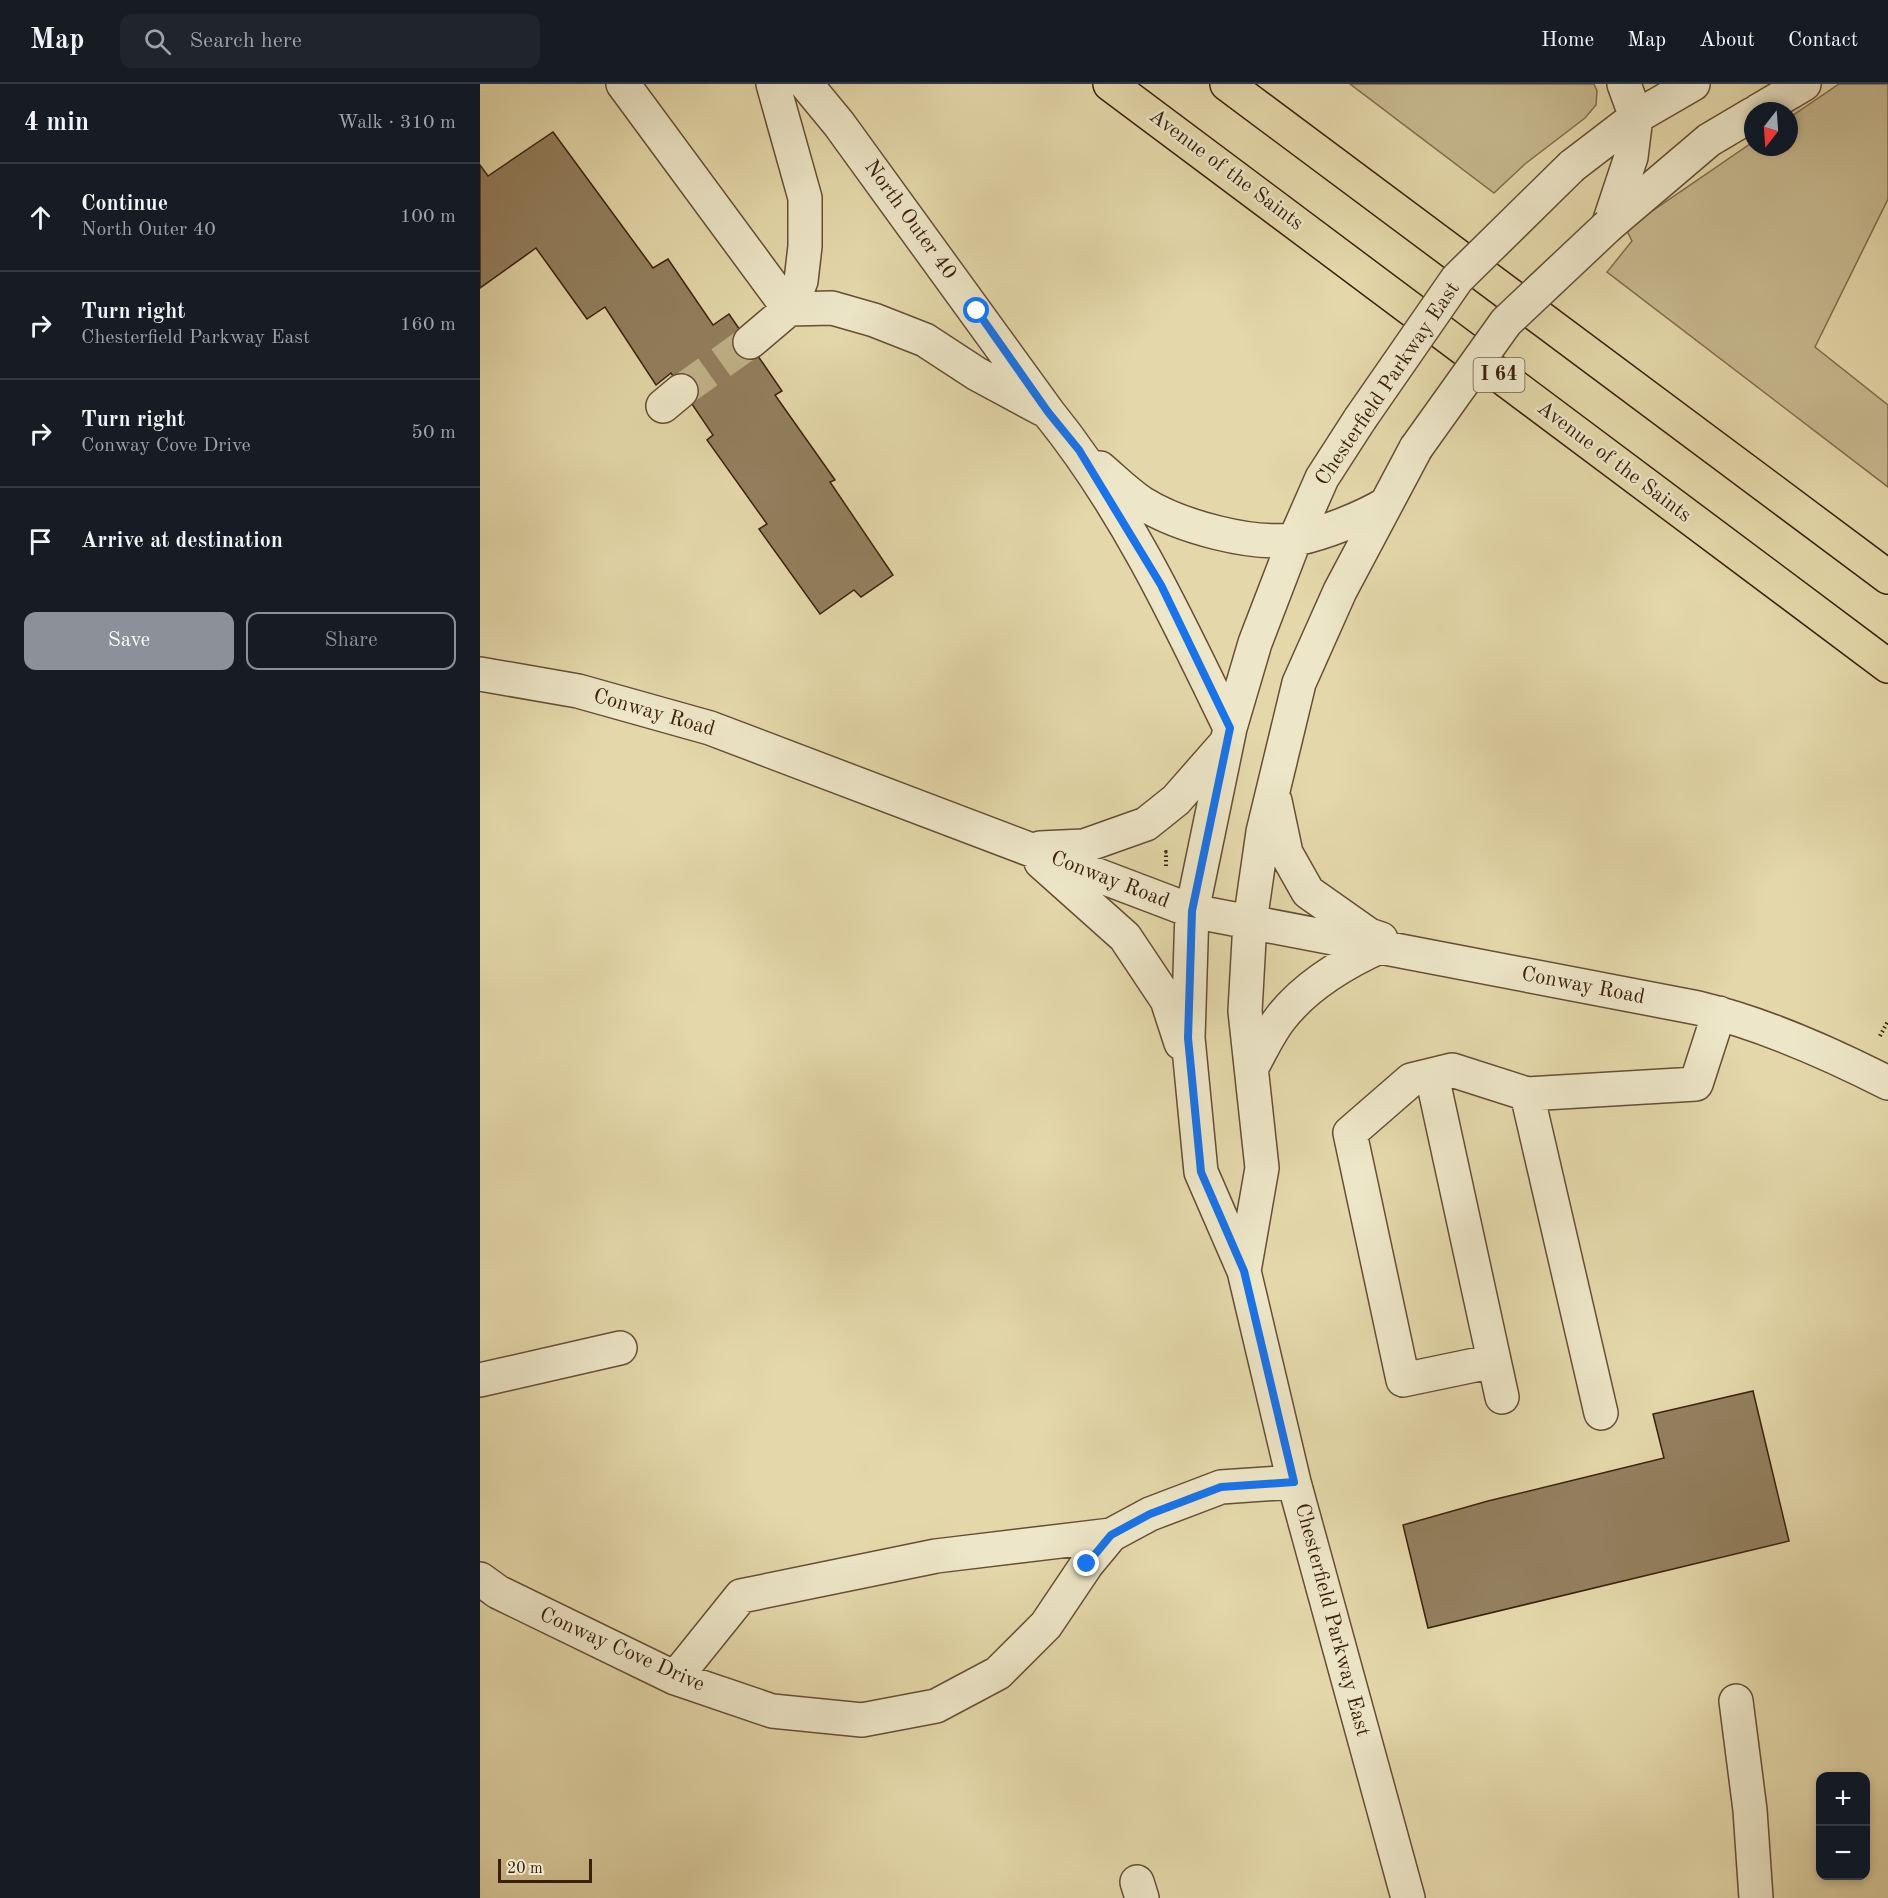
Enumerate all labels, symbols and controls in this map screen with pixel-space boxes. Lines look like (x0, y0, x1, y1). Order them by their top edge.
search box (120, 14, 540, 68)
icon: search (141, 25, 174, 58)
text: Map (30, 27, 84, 55)
text: Search here (189, 30, 302, 52)
text: Home (1541, 30, 1594, 51)
text: Map (1627, 30, 1666, 51)
text: About (1699, 30, 1755, 51)
text: Contact (1788, 30, 1858, 51)
north arrow (1744, 102, 1798, 156)
street label: Avenue of the Saints (1145, 105, 1307, 235)
text: 4 min (24, 110, 89, 136)
text: Walk · 310 m (337, 113, 456, 133)
street label: North Outer 40 (860, 157, 960, 283)
text: Continue (81, 193, 168, 215)
icon: ahead (24, 201, 57, 234)
text: 100 m (400, 207, 456, 227)
text: North Outer 40 (81, 220, 216, 240)
street label: Chesterfield Parkway East (1312, 278, 1464, 490)
route start (963, 297, 989, 323)
text: Turn right (81, 301, 185, 323)
icon: right (24, 309, 57, 342)
text: 160 m (400, 315, 456, 335)
text: Chesterfield Parkway East (81, 328, 310, 348)
road number: I 64 (1474, 358, 1524, 392)
street label: Avenue of the Saints (1533, 397, 1695, 527)
text: Turn right (81, 409, 185, 431)
icon: right (24, 417, 57, 450)
text: 50 m (411, 423, 456, 443)
text: Conway Cove Drive (81, 436, 251, 456)
icon: arrive (24, 525, 57, 558)
text: Arrive at destination (81, 530, 283, 552)
button: Save (24, 612, 234, 670)
button: Share (246, 612, 456, 670)
street label: Conway Road (591, 686, 717, 740)
street label: Conway Road (1048, 848, 1172, 912)
street label: Conway Road (1519, 964, 1647, 1008)
street label: Chesterfield Parkway East (1291, 1501, 1373, 1739)
route end (1073, 1550, 1099, 1576)
street label: Conway Cove Drive (536, 1604, 708, 1696)
map controls (1816, 1772, 1870, 1880)
button: + (1816, 1772, 1870, 1826)
button: − (1816, 1826, 1870, 1880)
scale bar (498, 1856, 592, 1884)
text: 20 m (507, 1861, 543, 1877)

